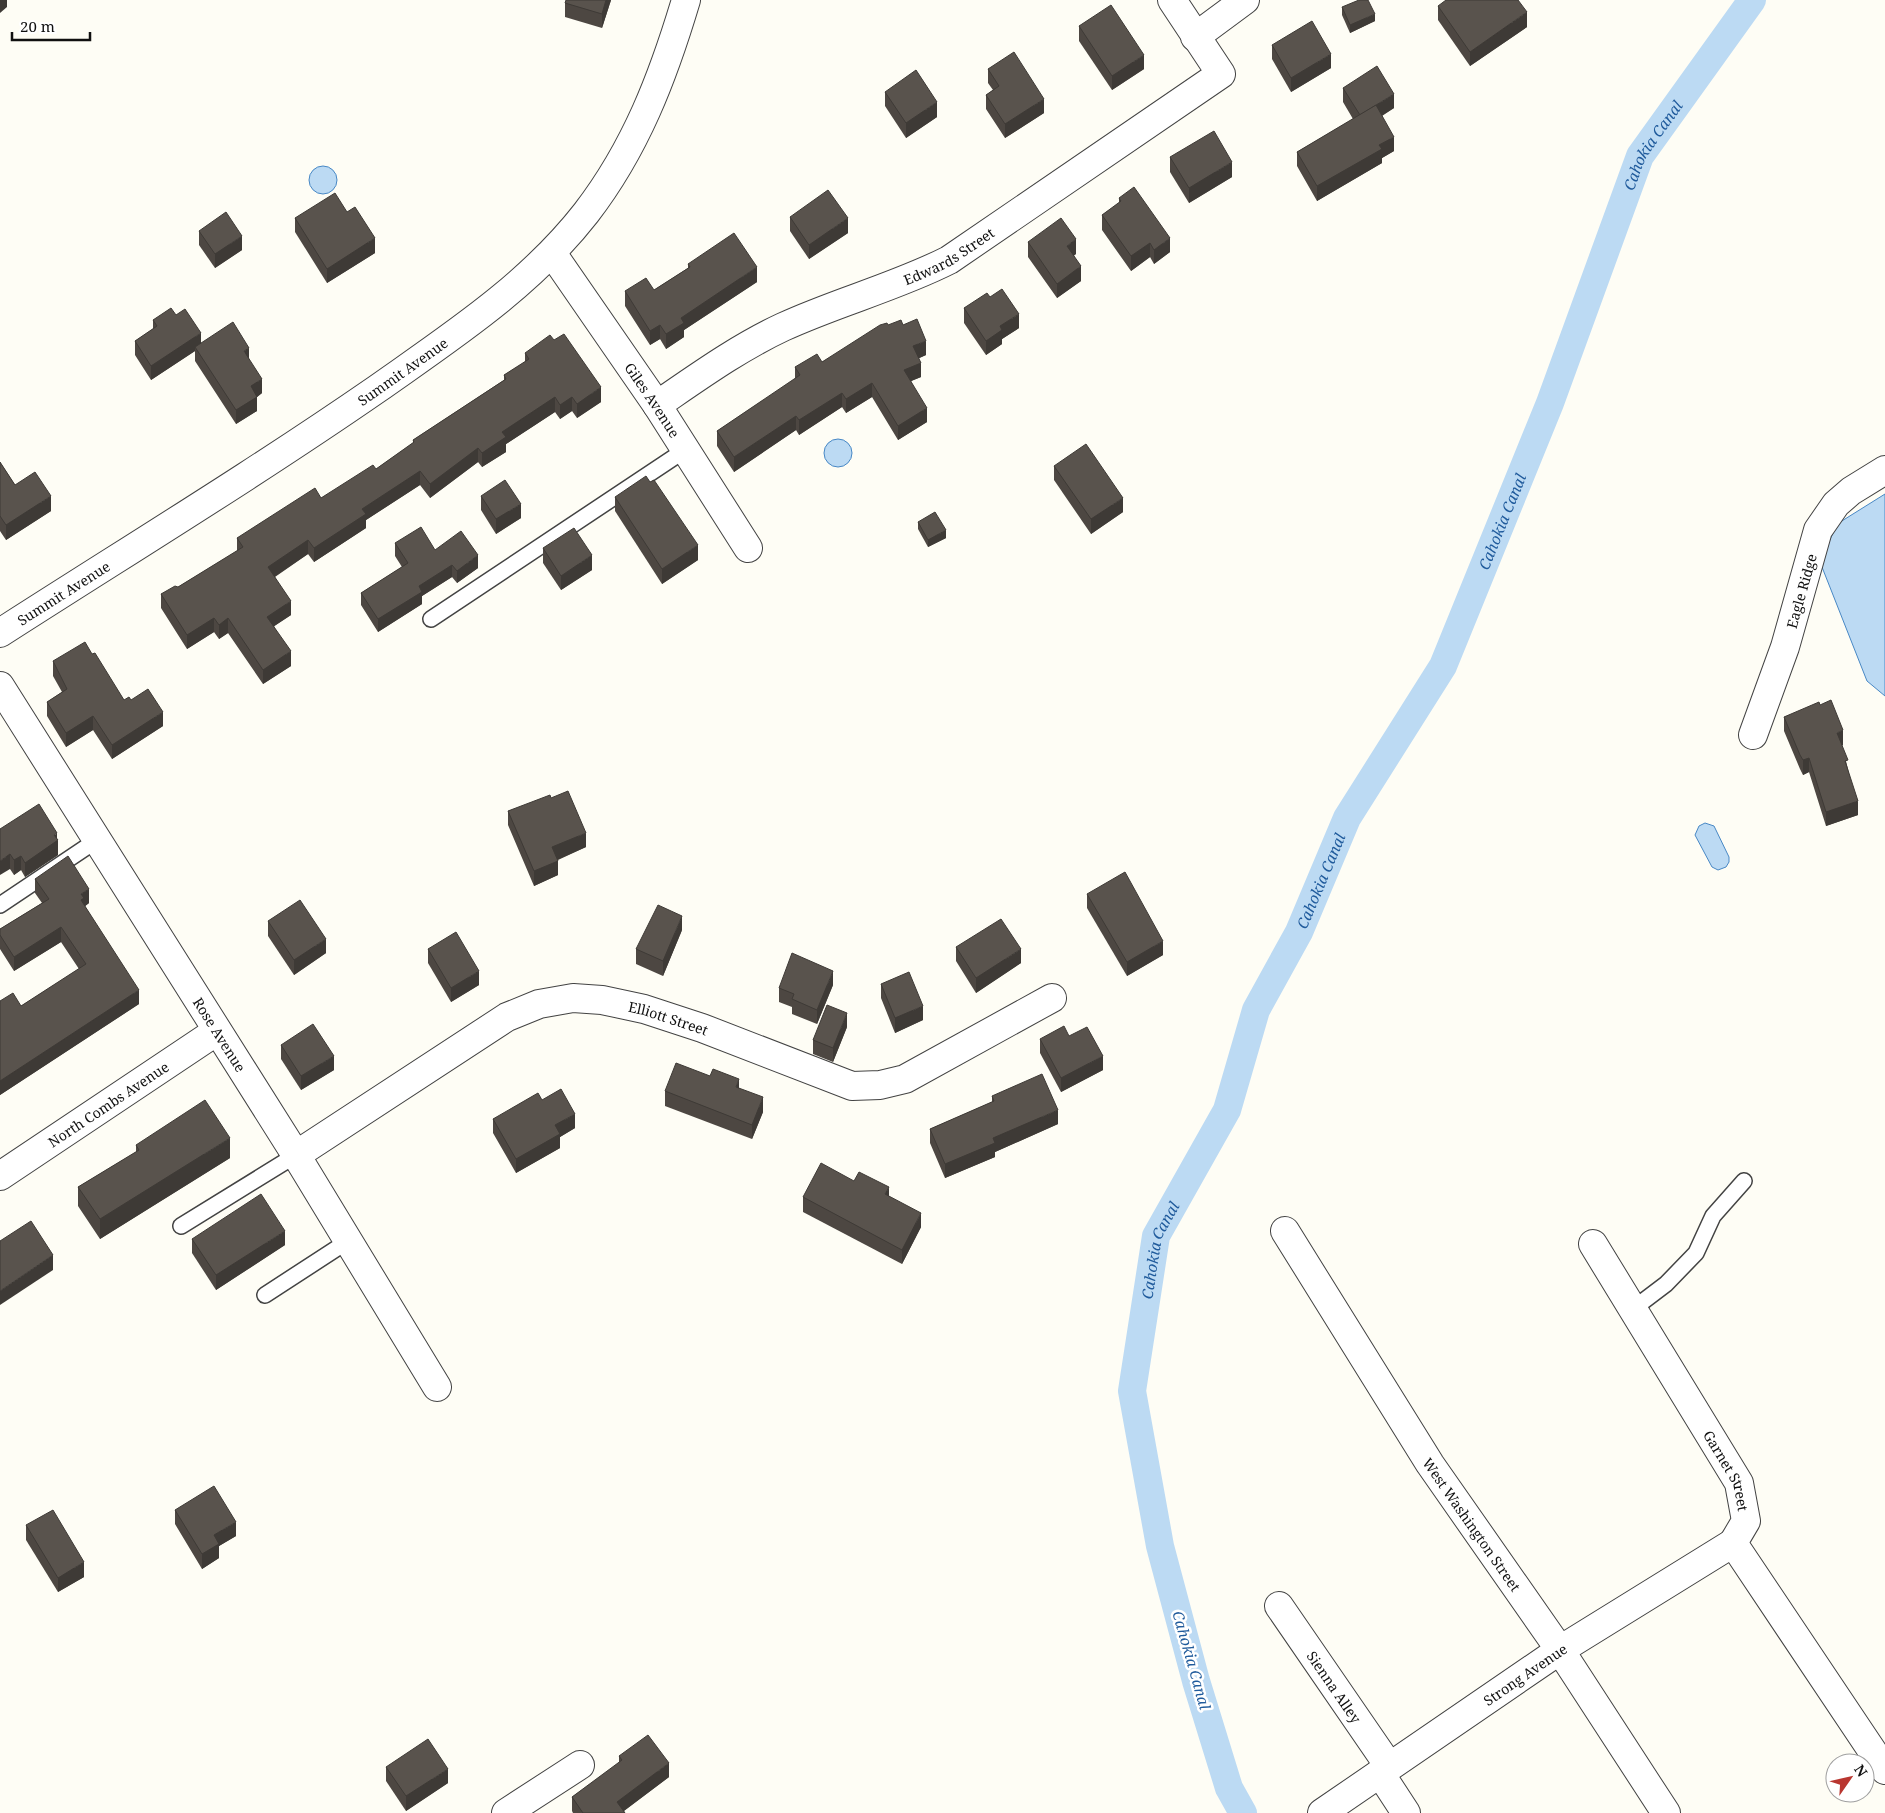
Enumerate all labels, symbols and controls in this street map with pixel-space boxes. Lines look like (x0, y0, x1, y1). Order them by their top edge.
scale bar (12, 10, 90, 42)
text: 20 m (20, 16, 55, 36)
water label: Cahokia Canal (1618, 96, 1687, 193)
street label: Edwards Street (900, 223, 998, 289)
street label: Summit Avenue (353, 333, 451, 409)
street label: Giles Avenue (621, 359, 685, 441)
water label: Cahokia Canal (1473, 470, 1530, 572)
street label: Eagle Ridge (1781, 551, 1820, 630)
street label: Summit Avenue (13, 556, 113, 629)
water label: Cahokia Canal (1292, 830, 1350, 932)
street label: Rose Avenue (189, 993, 251, 1075)
street label: Elliott Street (627, 996, 711, 1039)
street label: North Combs Avenue (44, 1057, 172, 1151)
water label: Cahokia Canal (1136, 1197, 1184, 1300)
street label: Garnet Street (1699, 1426, 1753, 1513)
street label: West Washington Street (1419, 1454, 1525, 1595)
water label: Cahokia Canal (1168, 1608, 1216, 1712)
street label: Strong Avenue (1479, 1639, 1570, 1709)
street label: Sienna Alley (1303, 1647, 1366, 1726)
north arrow (1825, 1753, 1875, 1803)
text: N (1850, 1761, 1872, 1780)

